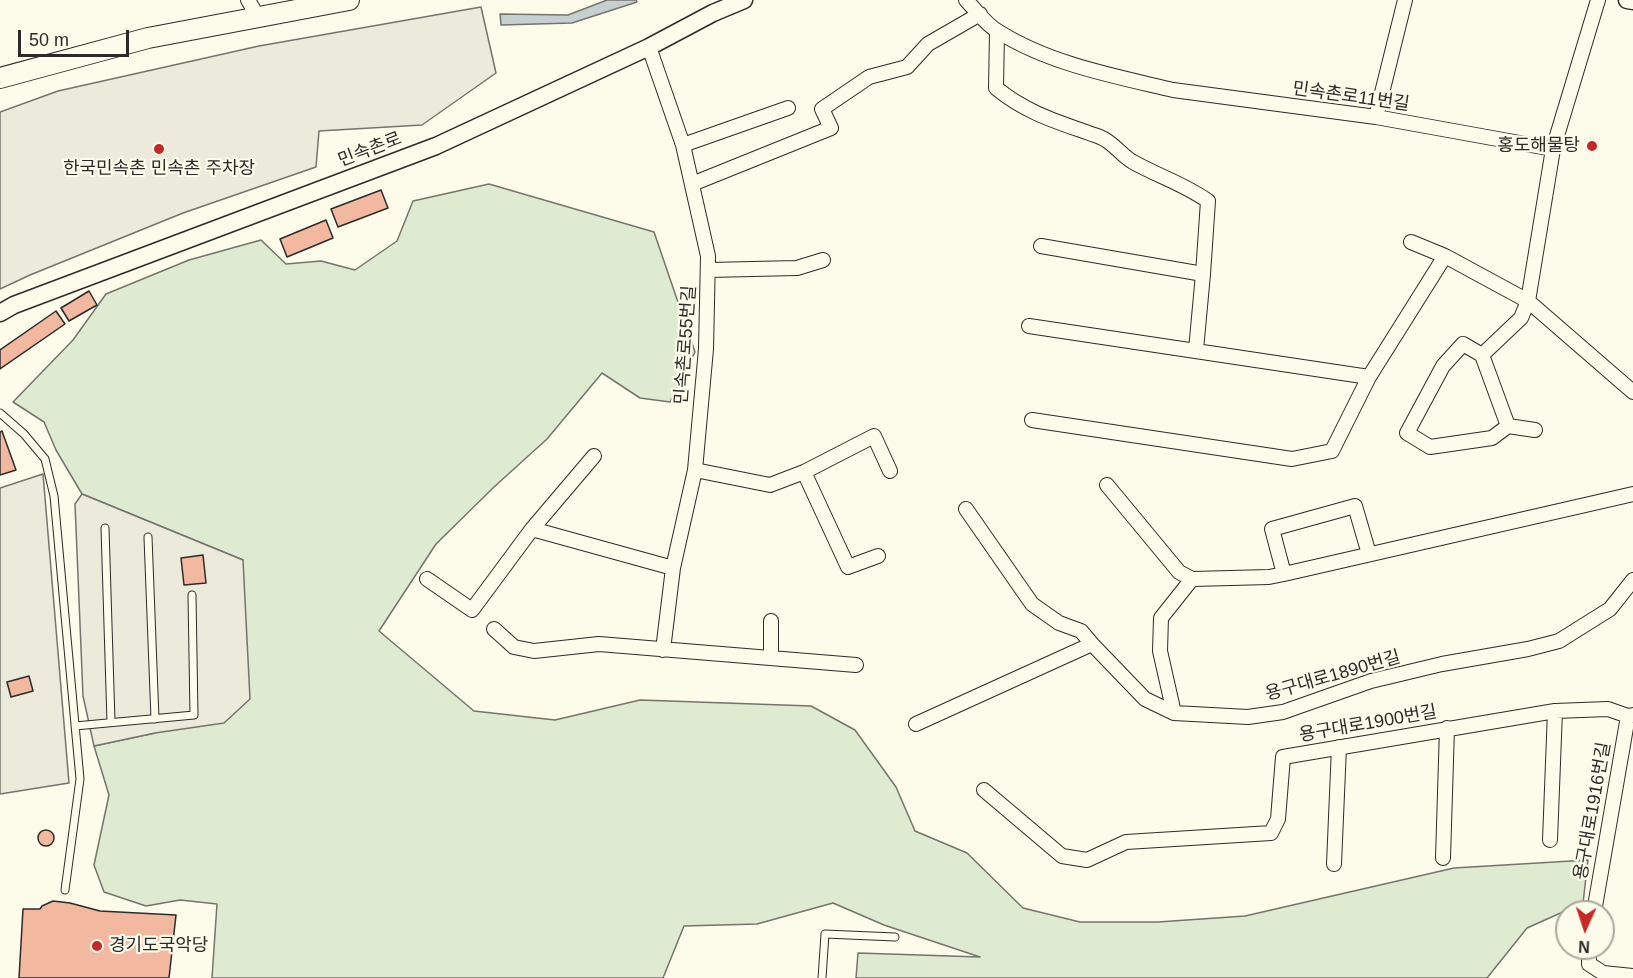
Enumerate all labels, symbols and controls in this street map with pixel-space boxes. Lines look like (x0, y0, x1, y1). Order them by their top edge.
scale bar (21, 18, 132, 56)
text: 50 m (29, 30, 69, 50)
street label: 민속촌로11번길 (1291, 78, 1411, 116)
street label: 민속촌로 (335, 128, 405, 172)
place label: 홍도해물탕 (1497, 135, 1580, 157)
marker: 홍도해물탕 (1585, 139, 1599, 153)
marker: 한국민속촌 민속촌 주차장 (152, 142, 166, 156)
place label: 한국민속촌 민속촌 주차장 (63, 158, 255, 180)
street label: 민속촌로55번길 (671, 285, 701, 405)
street label: 용구대로1890번길 (1263, 646, 1403, 706)
street label: 용구대로1900번길 (1297, 701, 1439, 747)
street label: 용구대로1916번길 (1570, 740, 1616, 882)
north arrow (1555, 900, 1615, 960)
place label: 경기도국악당 (109, 935, 208, 957)
text: N (1578, 938, 1590, 955)
marker: 경기도국악당 (90, 939, 104, 953)

